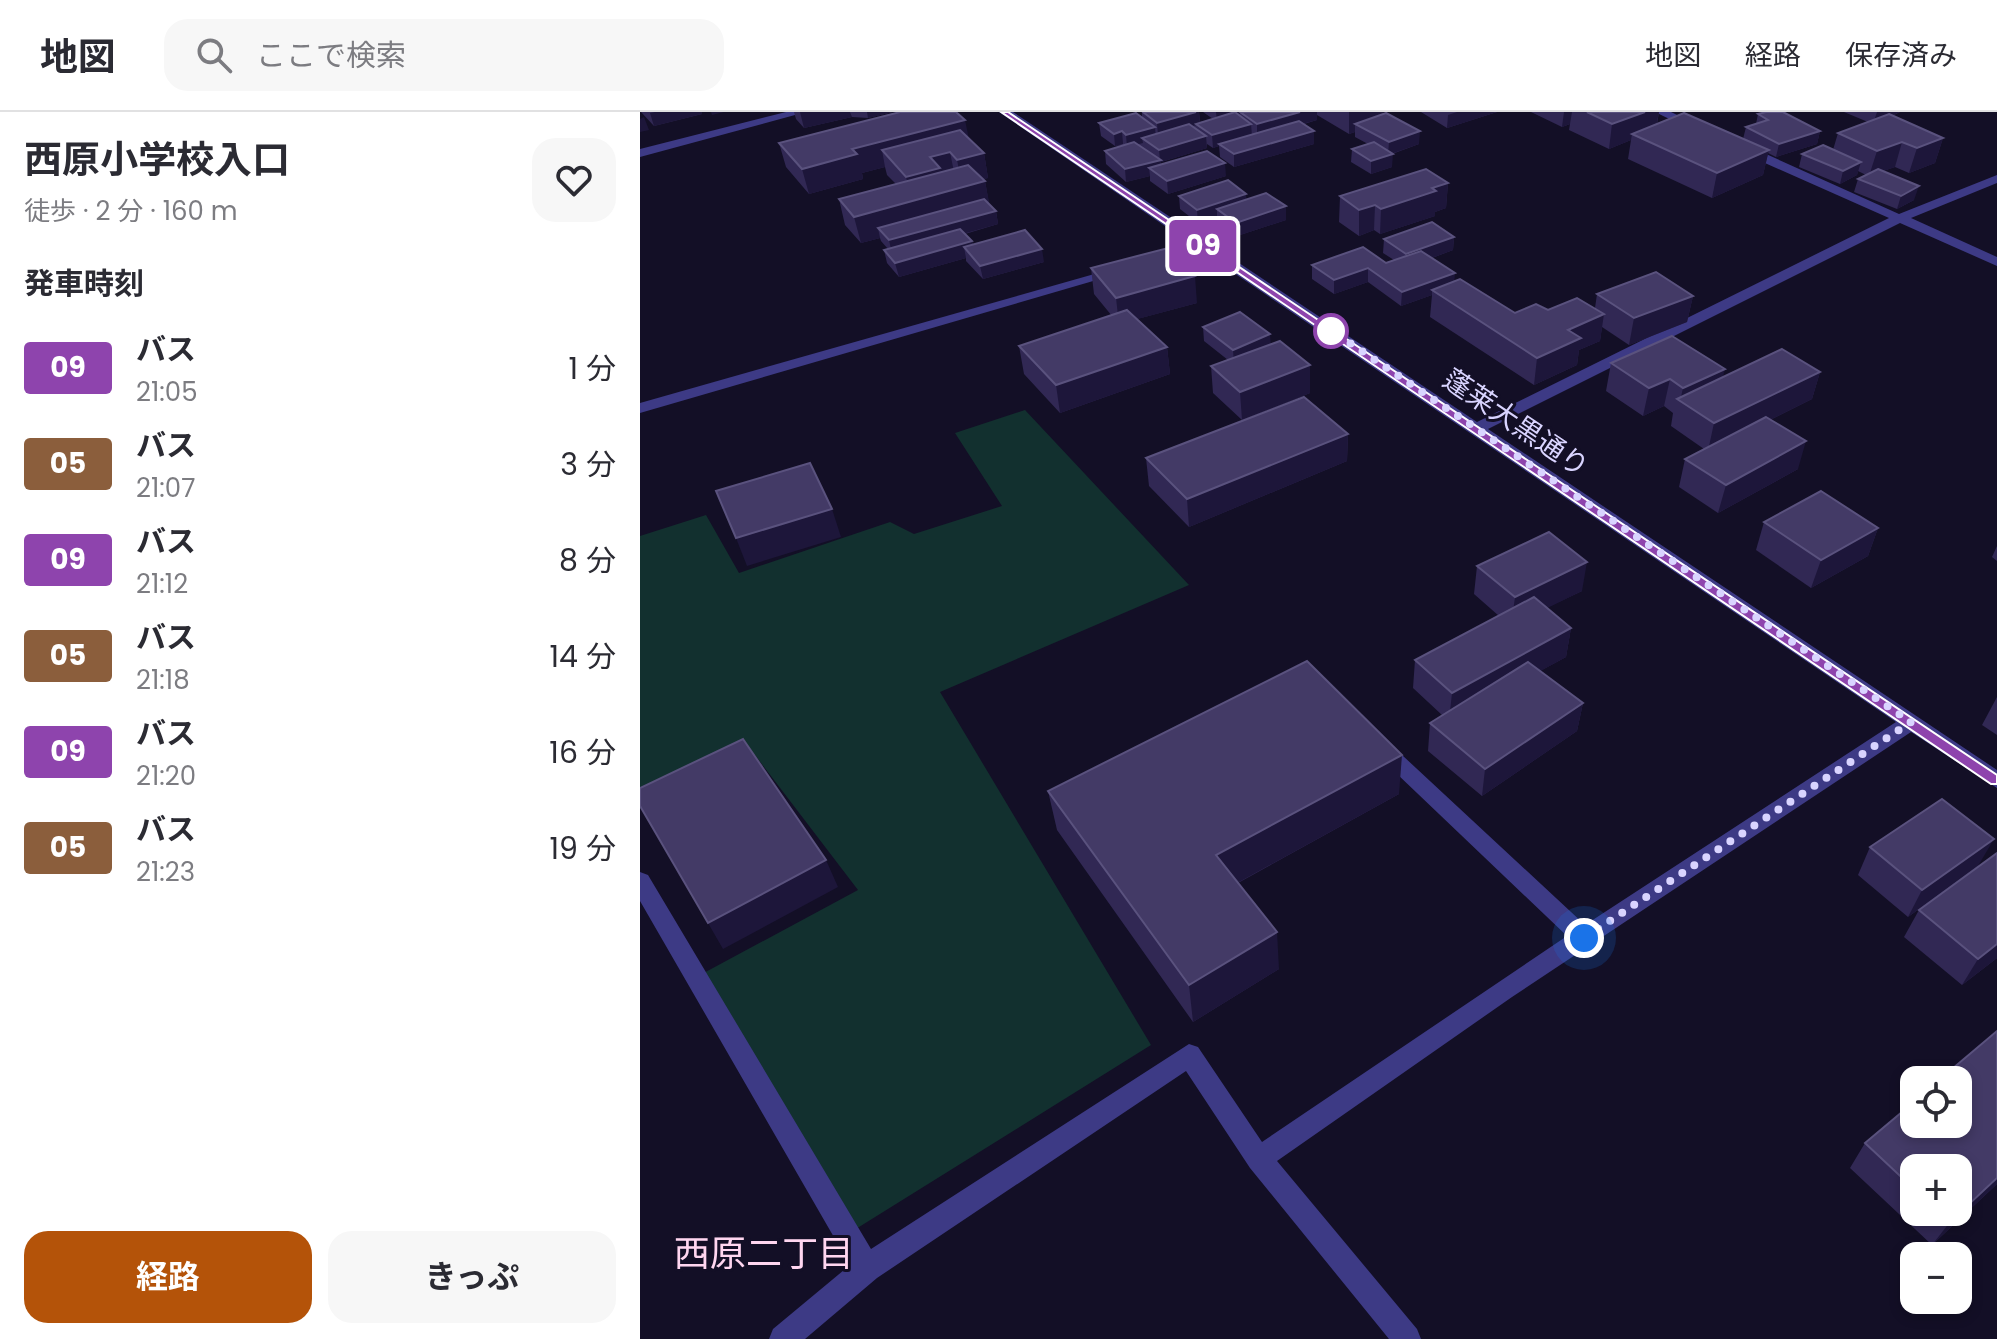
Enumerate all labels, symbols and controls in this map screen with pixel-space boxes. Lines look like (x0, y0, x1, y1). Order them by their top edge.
search box (164, 19, 724, 91)
text: 地図 (40, 30, 116, 83)
icon: search (192, 33, 236, 77)
text: ここで検索 (256, 34, 406, 77)
text: 地図 (1645, 36, 1701, 75)
text: 経路 (1745, 36, 1801, 75)
text: 保存済み (1845, 36, 1957, 75)
text: 西原小学校入口 (24, 133, 290, 186)
button: heart (532, 138, 616, 222)
text: 徒歩 · 2 分 · 160 m (24, 193, 238, 229)
line badge: 09 (1167, 220, 1239, 272)
text: 09 (1185, 226, 1221, 265)
text: 発車時刻 (24, 262, 144, 305)
unlabelled marker (1314, 314, 1348, 348)
text: バス (136, 328, 196, 371)
text: 1 分 (568, 347, 616, 390)
text: 09 (50, 348, 86, 387)
street label: 蓬莱大黒通り (1435, 360, 1597, 486)
text: 21:05 (136, 374, 197, 410)
text: バス (136, 424, 196, 467)
text: 3 分 (560, 443, 616, 486)
text: 05 (50, 444, 86, 483)
text: 21:07 (136, 470, 195, 506)
text: バス (136, 520, 196, 563)
text: 8 分 (559, 539, 616, 582)
text: 09 (50, 540, 86, 579)
text: 21:12 (136, 566, 188, 602)
text: バス (136, 616, 196, 659)
text: 14 分 (550, 635, 616, 678)
text: 05 (50, 636, 86, 675)
text: 21:18 (136, 662, 190, 698)
text: バス (136, 712, 196, 755)
text: 16 分 (549, 731, 616, 774)
text: 09 (50, 732, 86, 771)
text: 21:20 (136, 758, 196, 794)
text: バス (136, 808, 196, 851)
text: 19 分 (549, 827, 616, 870)
text: 05 (50, 828, 86, 867)
text: 21:23 (136, 854, 195, 890)
your location (1564, 918, 1604, 958)
map controls (1900, 1066, 1972, 1314)
button: locate (1900, 1066, 1972, 1138)
button: + (1900, 1154, 1972, 1226)
district label: 西原二丁目 (674, 1228, 854, 1279)
button: 経路 (24, 1231, 312, 1323)
button: きっぷ (328, 1231, 616, 1323)
button: − (1900, 1242, 1972, 1314)

